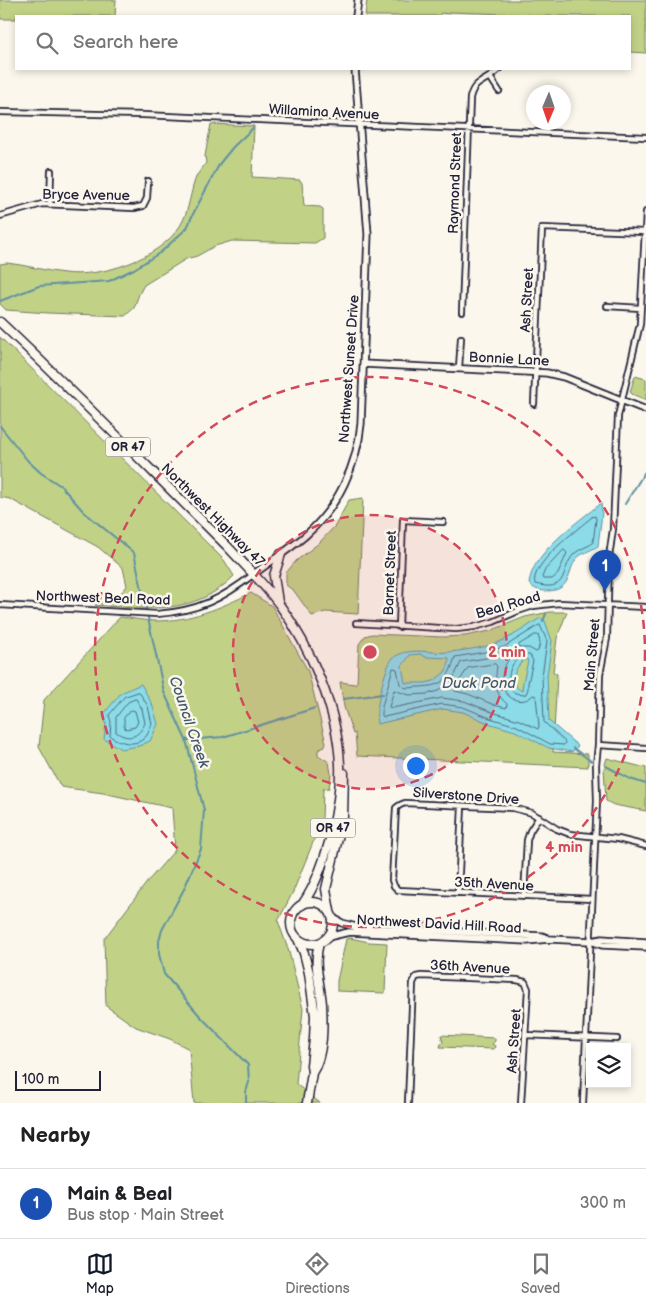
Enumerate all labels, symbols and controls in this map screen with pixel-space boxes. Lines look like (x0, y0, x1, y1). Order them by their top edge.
search box (15, 15, 631, 70)
icon: search (33, 29, 61, 57)
text: Search here (73, 31, 178, 54)
north arrow (526, 85, 571, 130)
street label: Willamina Avenue (268, 101, 380, 123)
street label: Raymond Street (445, 131, 465, 234)
street label: Bryce Avenue (42, 186, 130, 204)
street label: Ash Street (517, 267, 537, 333)
street label: Northwest Sunset Drive (335, 294, 363, 444)
street label: Bonnie Lane (468, 348, 550, 370)
road number: OR 47 (106, 438, 150, 457)
street label: Northwest Highway 47 (158, 460, 268, 570)
street label: Barnet Street (380, 530, 400, 616)
pin: 1 (589, 550, 621, 591)
street label: Northwest Beal Road (35, 587, 171, 609)
street label: Beal Road (474, 588, 542, 622)
street label: Main Street (580, 617, 604, 692)
centre of rings (361, 643, 379, 661)
text: 2 min (488, 643, 526, 662)
water label: Council Creek (164, 674, 214, 771)
water label: Duck Pond (442, 674, 516, 693)
your location (403, 753, 429, 779)
street label: Silverstone Drive (412, 784, 520, 808)
road number: OR 47 (310, 818, 356, 838)
text: 4 min (545, 838, 583, 857)
street label: 35th Avenue (454, 873, 534, 895)
street label: Northwest David Hill Road (356, 911, 522, 937)
street label: 36th Avenue (430, 956, 510, 978)
street label: Ash Street (503, 1007, 525, 1074)
map controls (586, 1043, 631, 1088)
button: layers (586, 1043, 631, 1088)
scale bar (15, 1068, 101, 1091)
text: 100 m (22, 1071, 59, 1088)
text: Nearby (20, 1123, 90, 1148)
text: Main & Beal (67, 1183, 172, 1206)
text: 1 (33, 1194, 39, 1213)
text: 300 m (580, 1194, 626, 1213)
text: Bus stop · Main Street (67, 1206, 224, 1225)
tab: Map (86, 1250, 114, 1297)
tab: Directions (285, 1250, 350, 1297)
tab: Saved (521, 1250, 560, 1297)

